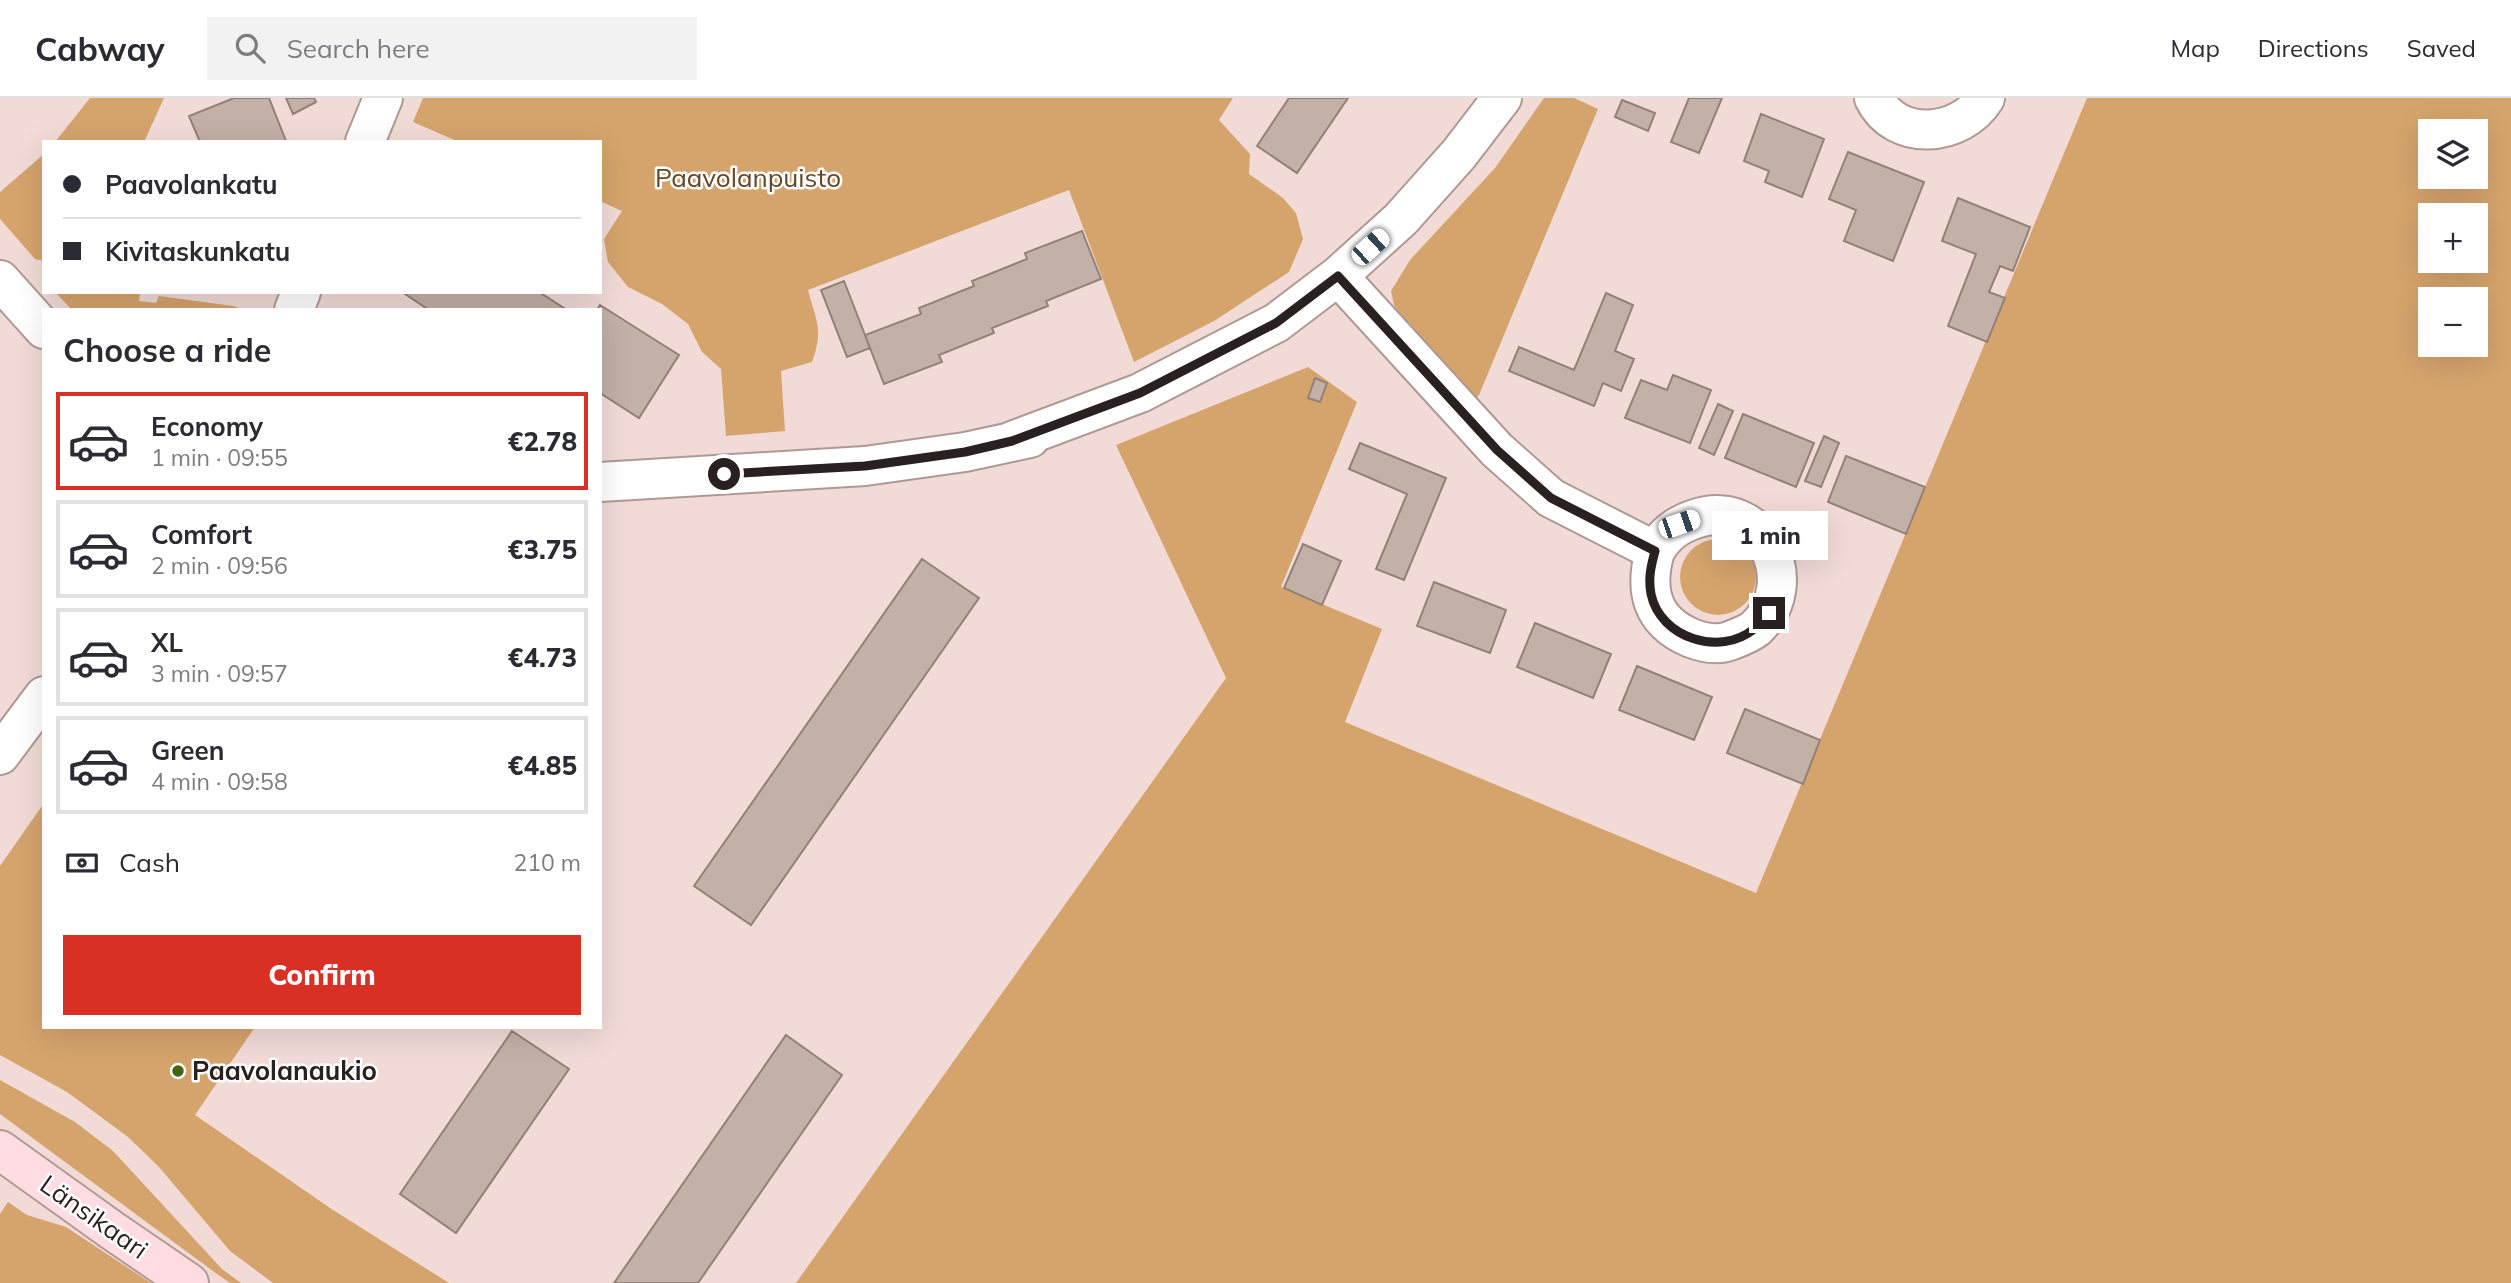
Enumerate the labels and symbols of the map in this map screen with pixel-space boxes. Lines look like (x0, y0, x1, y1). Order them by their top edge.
park label: Paavolanpuisto (655, 161, 841, 194)
car (1348, 225, 1393, 269)
route start (708, 458, 740, 490)
car (1656, 507, 1703, 541)
callout: 1 min (1711, 512, 1827, 560)
route end (1753, 597, 1785, 629)
place label: Paavolanaukio (192, 1054, 377, 1087)
marker: Paavolanaukio (170, 1063, 186, 1079)
street label: Länsikaari (34, 1167, 155, 1266)

